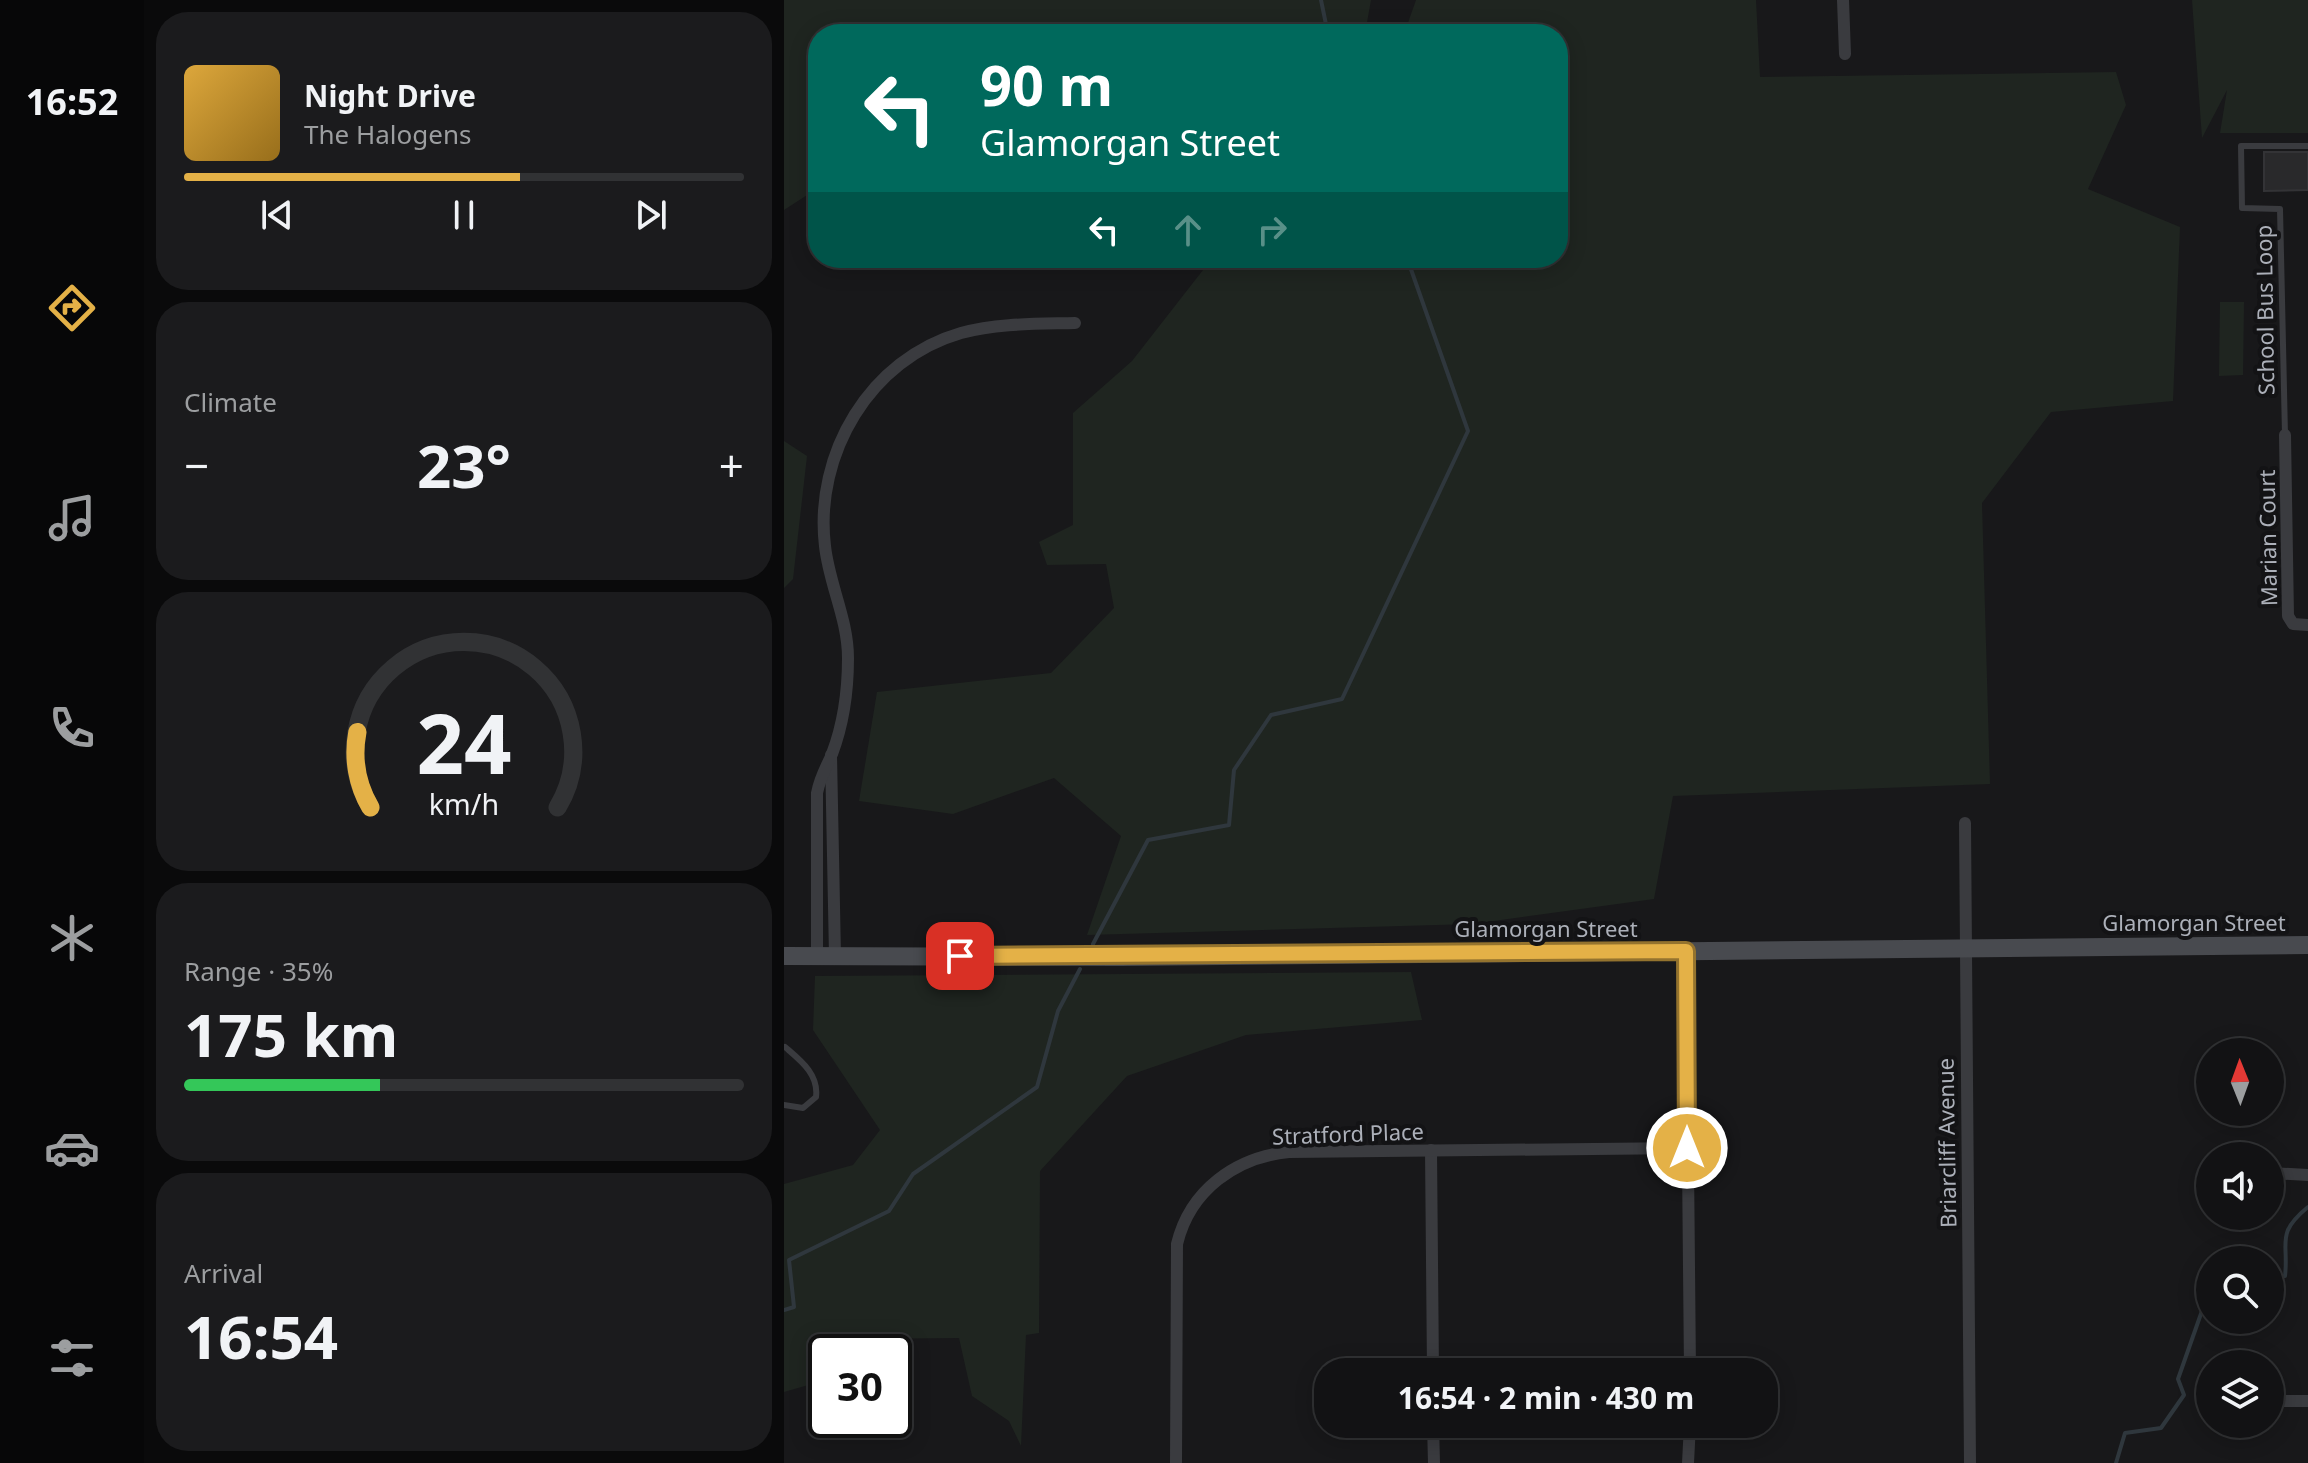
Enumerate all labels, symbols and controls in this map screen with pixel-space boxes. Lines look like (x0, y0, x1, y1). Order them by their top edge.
text: 90 m (980, 46, 1113, 122)
icon: left (848, 56, 952, 160)
text: Night Drive (304, 75, 476, 116)
text: 16:52 (26, 77, 118, 126)
text: The Halogens (304, 116, 471, 152)
text: Glamorgan Street (980, 118, 1280, 167)
icon: previous (255, 193, 299, 237)
icon: pause (442, 193, 486, 237)
icon: next (629, 193, 673, 237)
icon: left (1082, 208, 1126, 252)
icon: ahead (1166, 208, 1210, 252)
icon: right (1250, 208, 1294, 252)
street label: School Bus Loop (2248, 225, 2280, 395)
icon: directions (44, 280, 100, 336)
text: Climate (184, 384, 277, 420)
text: 23° (417, 424, 511, 506)
text: − (184, 435, 209, 495)
text: + (719, 435, 744, 495)
street label: Marian Court (2251, 469, 2283, 607)
icon: music (44, 490, 100, 546)
text: 24 (416, 684, 512, 797)
icon: phone (44, 700, 100, 756)
text: km/h (429, 784, 499, 823)
street label: Glamorgan Street (2102, 907, 2286, 937)
icon: climate (44, 910, 100, 966)
street label: Glamorgan Street (1454, 913, 1638, 943)
pin (926, 922, 994, 990)
icon: arrive (938, 934, 982, 978)
text: Range · 35% (184, 953, 333, 989)
text: 175 km (184, 993, 398, 1075)
north arrow (2196, 1038, 2284, 1126)
map controls (2196, 1038, 2284, 1438)
street label: Briarcliff Avenue (1930, 1058, 1962, 1228)
position arrow (1645, 1106, 1729, 1190)
street label: Stratford Place (1272, 1115, 1424, 1151)
icon: car (44, 1120, 100, 1176)
button: sound (2196, 1142, 2284, 1230)
button: search (2196, 1246, 2284, 1334)
text: Arrival (184, 1255, 263, 1291)
text: 16:54 (184, 1295, 338, 1377)
icon: filters (44, 1330, 100, 1386)
speed limit sign: 30 (808, 1334, 912, 1438)
button: layers (2196, 1350, 2284, 1438)
text: 16:54 · 2 min · 430 m (1398, 1377, 1694, 1418)

